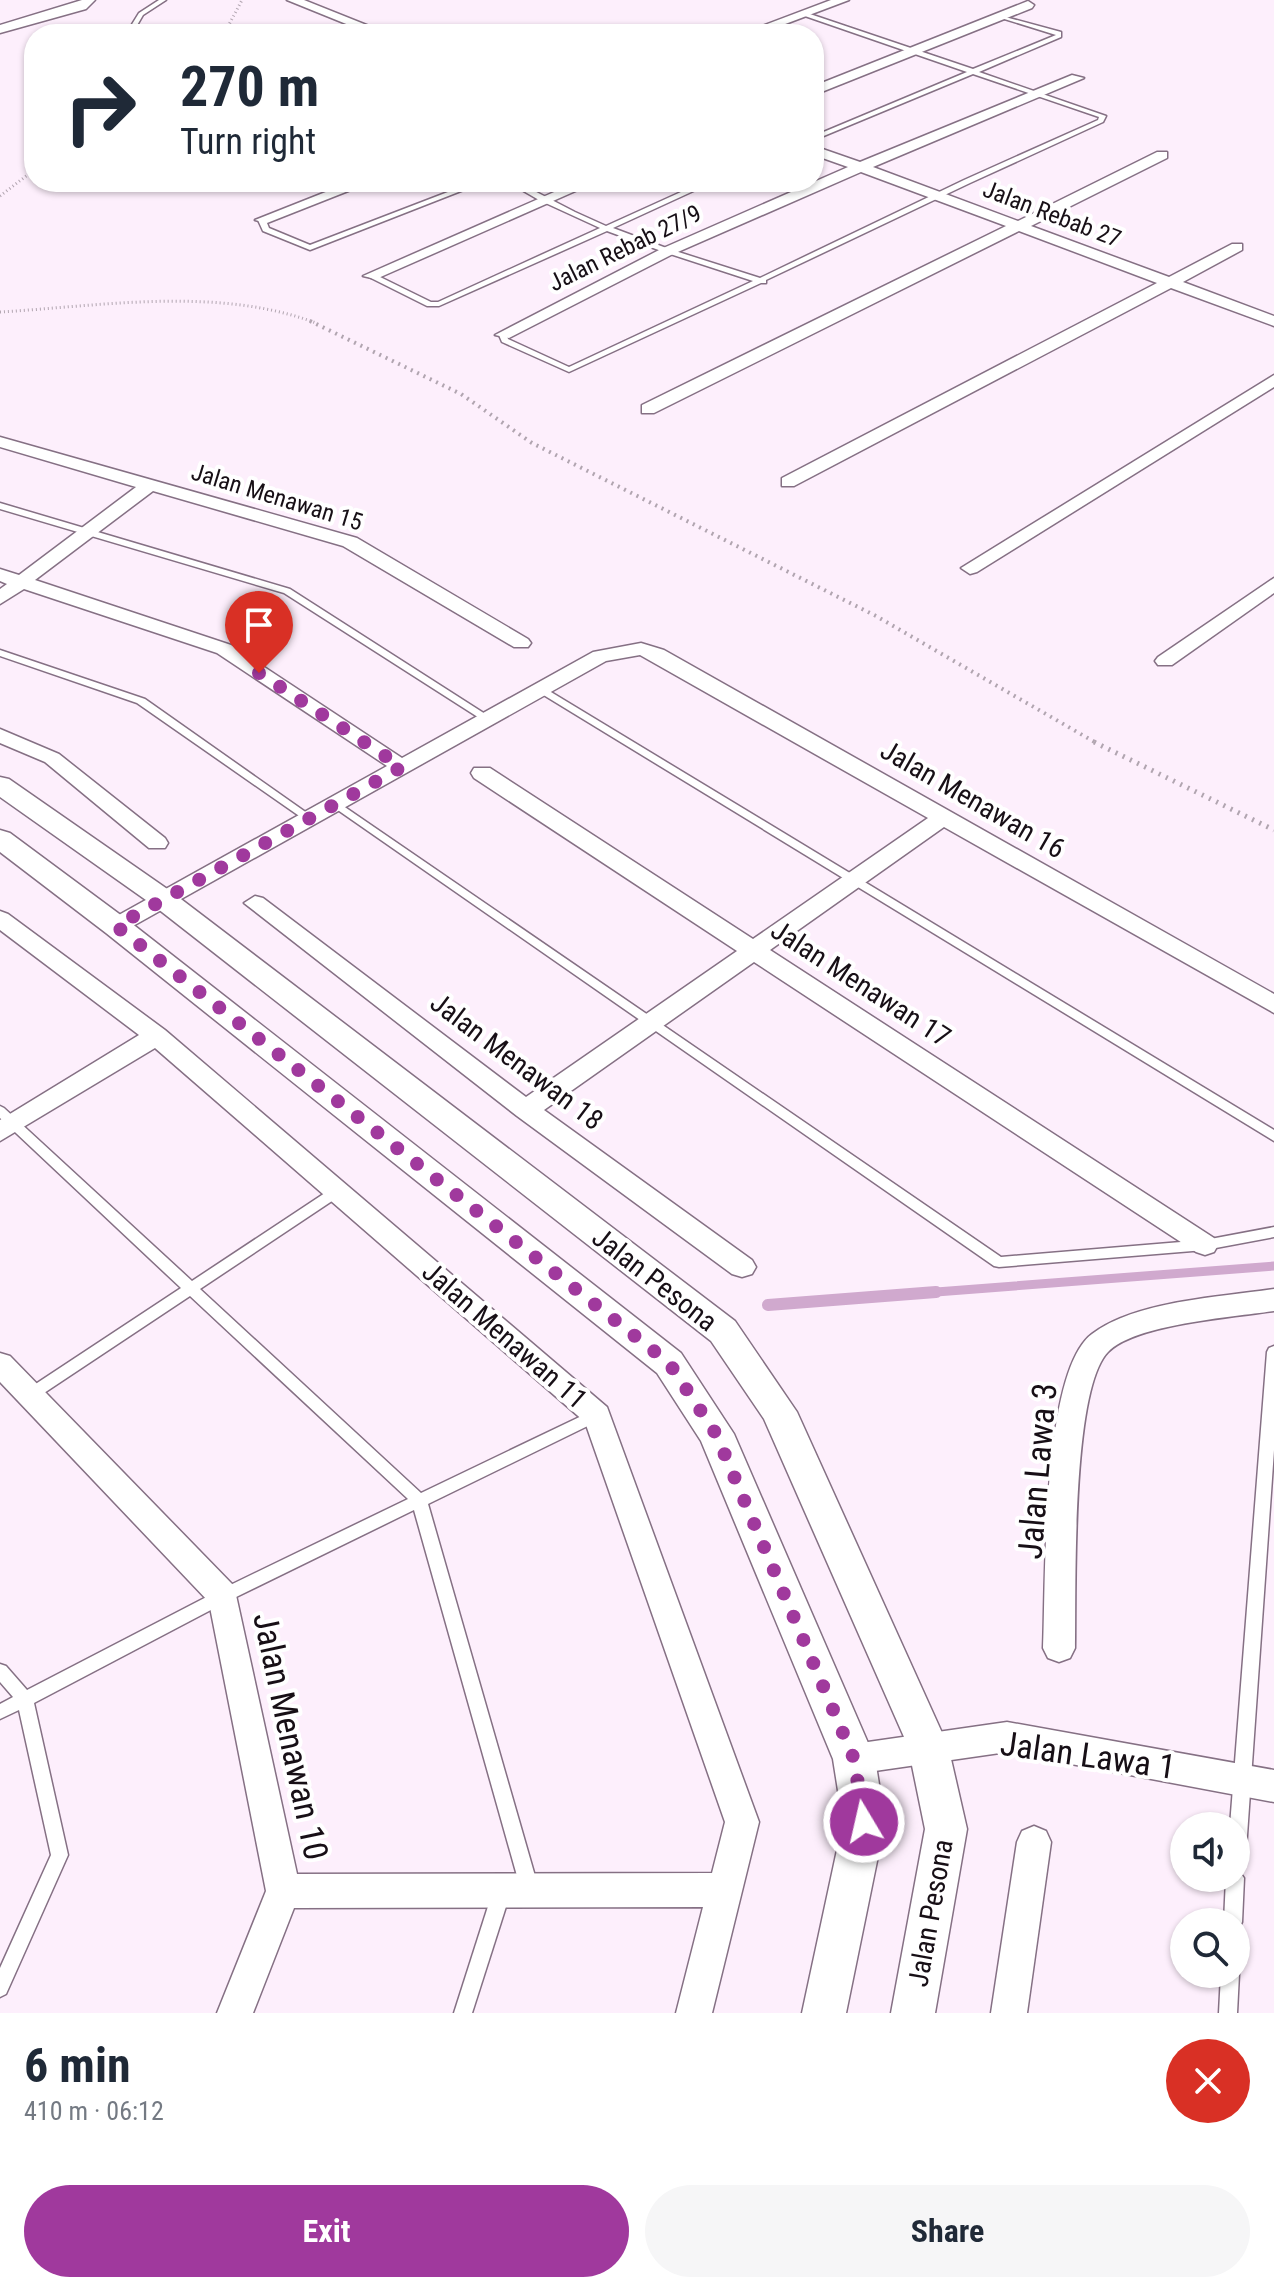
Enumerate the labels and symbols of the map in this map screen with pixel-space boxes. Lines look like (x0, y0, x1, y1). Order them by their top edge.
street label: Jalan Rebab 27 (979, 175, 1125, 253)
street label: Jalan Rebab 27/9 (544, 199, 706, 297)
street label: Jalan Menawan 15 (188, 458, 366, 536)
pin (225, 591, 293, 673)
street label: Jalan Menawan 16 (875, 733, 1071, 866)
street label: Jalan Menawan 17 (765, 913, 957, 1054)
street label: Jalan Menawan 18 (424, 986, 609, 1137)
street label: Jalan Pesona (586, 1221, 724, 1338)
street label: Jalan Menawan 11 (416, 1255, 594, 1416)
street label: Jalan Lawa 3 (1009, 1381, 1065, 1561)
street label: Jalan Menawan 10 (245, 1609, 337, 1863)
street label: Jalan Lawa 1 (998, 1723, 1178, 1787)
position arrow (822, 1780, 906, 1864)
street label: Jalan Pesona (901, 1837, 960, 1989)

